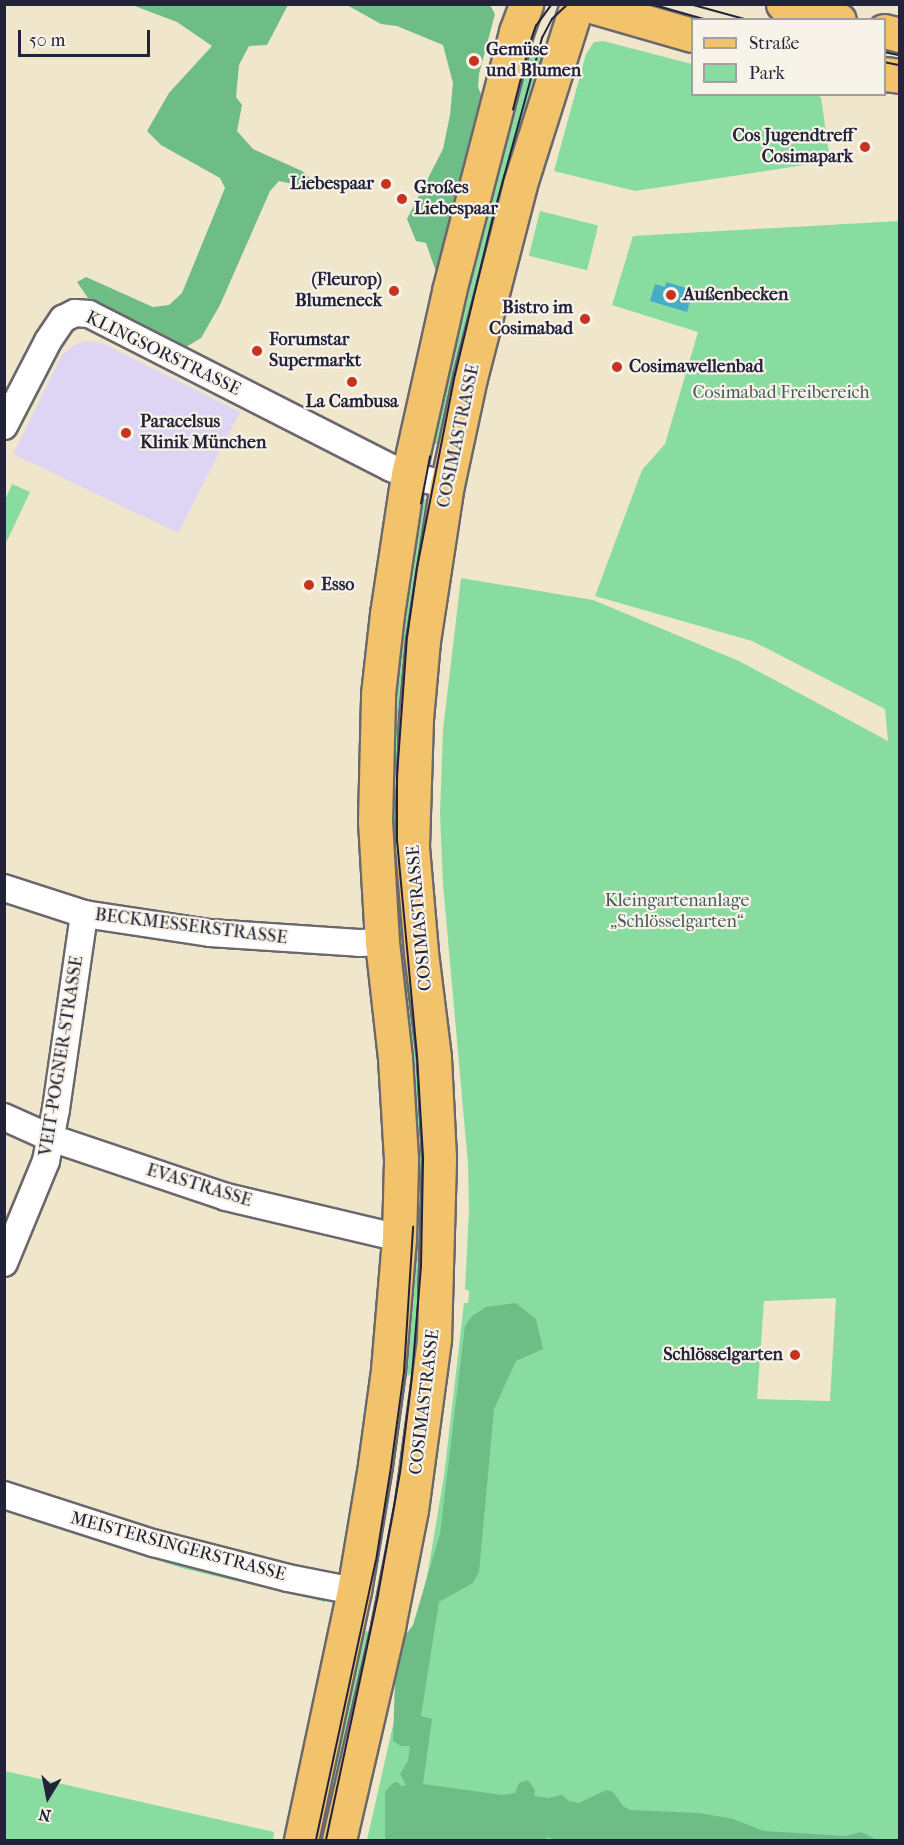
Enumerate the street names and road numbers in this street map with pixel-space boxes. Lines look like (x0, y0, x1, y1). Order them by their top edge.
street label: KLINGSORSTRASSE (82, 307, 244, 401)
street label: COSIMASTRASSE (433, 362, 485, 510)
street label: COSIMASTRASSE (403, 844, 437, 992)
street label: BECKMESSERSTRASSE (94, 904, 288, 950)
street label: VEIT-POGNER-STRASSE (35, 954, 89, 1158)
street label: EVASTRASSE (144, 1160, 254, 1212)
street label: COSIMASTRASSE (405, 1328, 445, 1476)
street label: MEISTERSINGERSTRASSE (68, 1508, 288, 1586)

